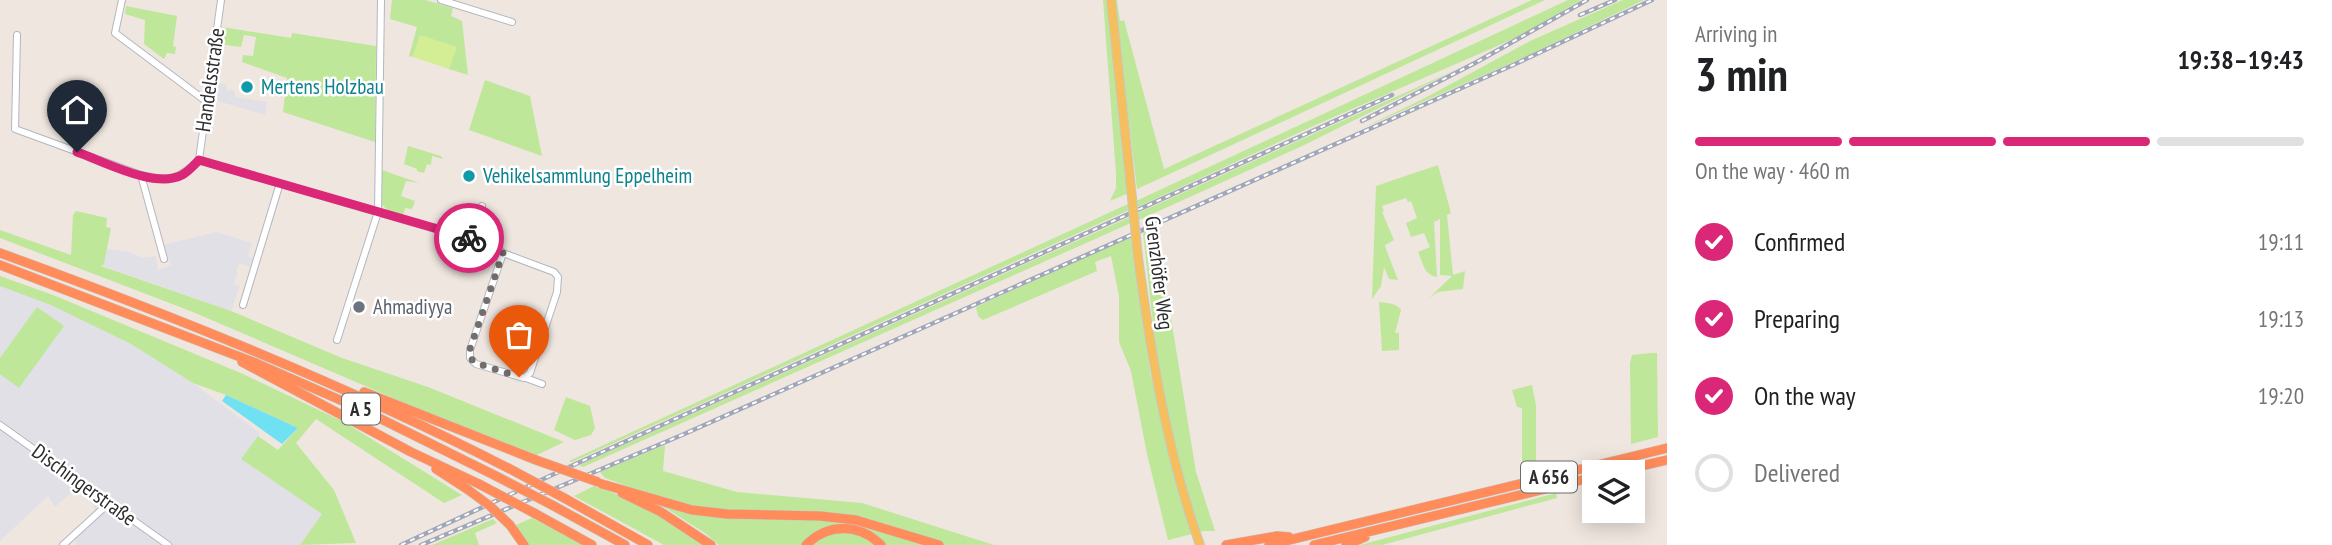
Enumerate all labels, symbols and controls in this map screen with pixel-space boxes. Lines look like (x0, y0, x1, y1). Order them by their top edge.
text: Arriving in (1695, 19, 1777, 48)
street label: Handelsstraße (189, 26, 230, 134)
text: 19:38–19:43 (2177, 43, 2304, 76)
text: 3 min (1695, 44, 1788, 104)
place label: Mertens Holzbau (261, 73, 384, 100)
marker: Mertens Holzbau (239, 79, 255, 95)
pin (47, 80, 107, 152)
icon: home (58, 91, 96, 129)
text: On the way · 460 m (1695, 156, 1850, 185)
place label: Vehikelsammlung Eppelheim (482, 162, 692, 189)
marker: Vehikelsammlung Eppelheim (461, 168, 477, 184)
courier (434, 203, 504, 273)
street label: Grenzhöfer Weg (1139, 215, 1180, 331)
icon: bike (450, 219, 488, 257)
icon: check (1695, 223, 1733, 261)
text: Confirmed (1754, 225, 1845, 258)
text: 19:11 (2258, 227, 2304, 256)
place label: Ahmadiyya (373, 293, 452, 320)
marker: Ahmadiyya (351, 299, 367, 315)
icon: check (1695, 300, 1733, 338)
text: Preparing (1754, 302, 1840, 335)
text: 19:13 (2258, 304, 2304, 333)
pin (489, 305, 549, 377)
icon: bag (500, 316, 538, 354)
icon: check (1695, 377, 1733, 415)
text: On the way (1754, 379, 1856, 412)
text: 19:20 (2258, 381, 2304, 410)
road number: A 5 (342, 394, 380, 424)
street label: Dischingerstraße (27, 438, 142, 532)
text: Delivered (1754, 456, 1840, 489)
map controls (1582, 460, 1645, 523)
button: layers (1582, 460, 1645, 523)
road number: A 656 (1521, 462, 1577, 492)

